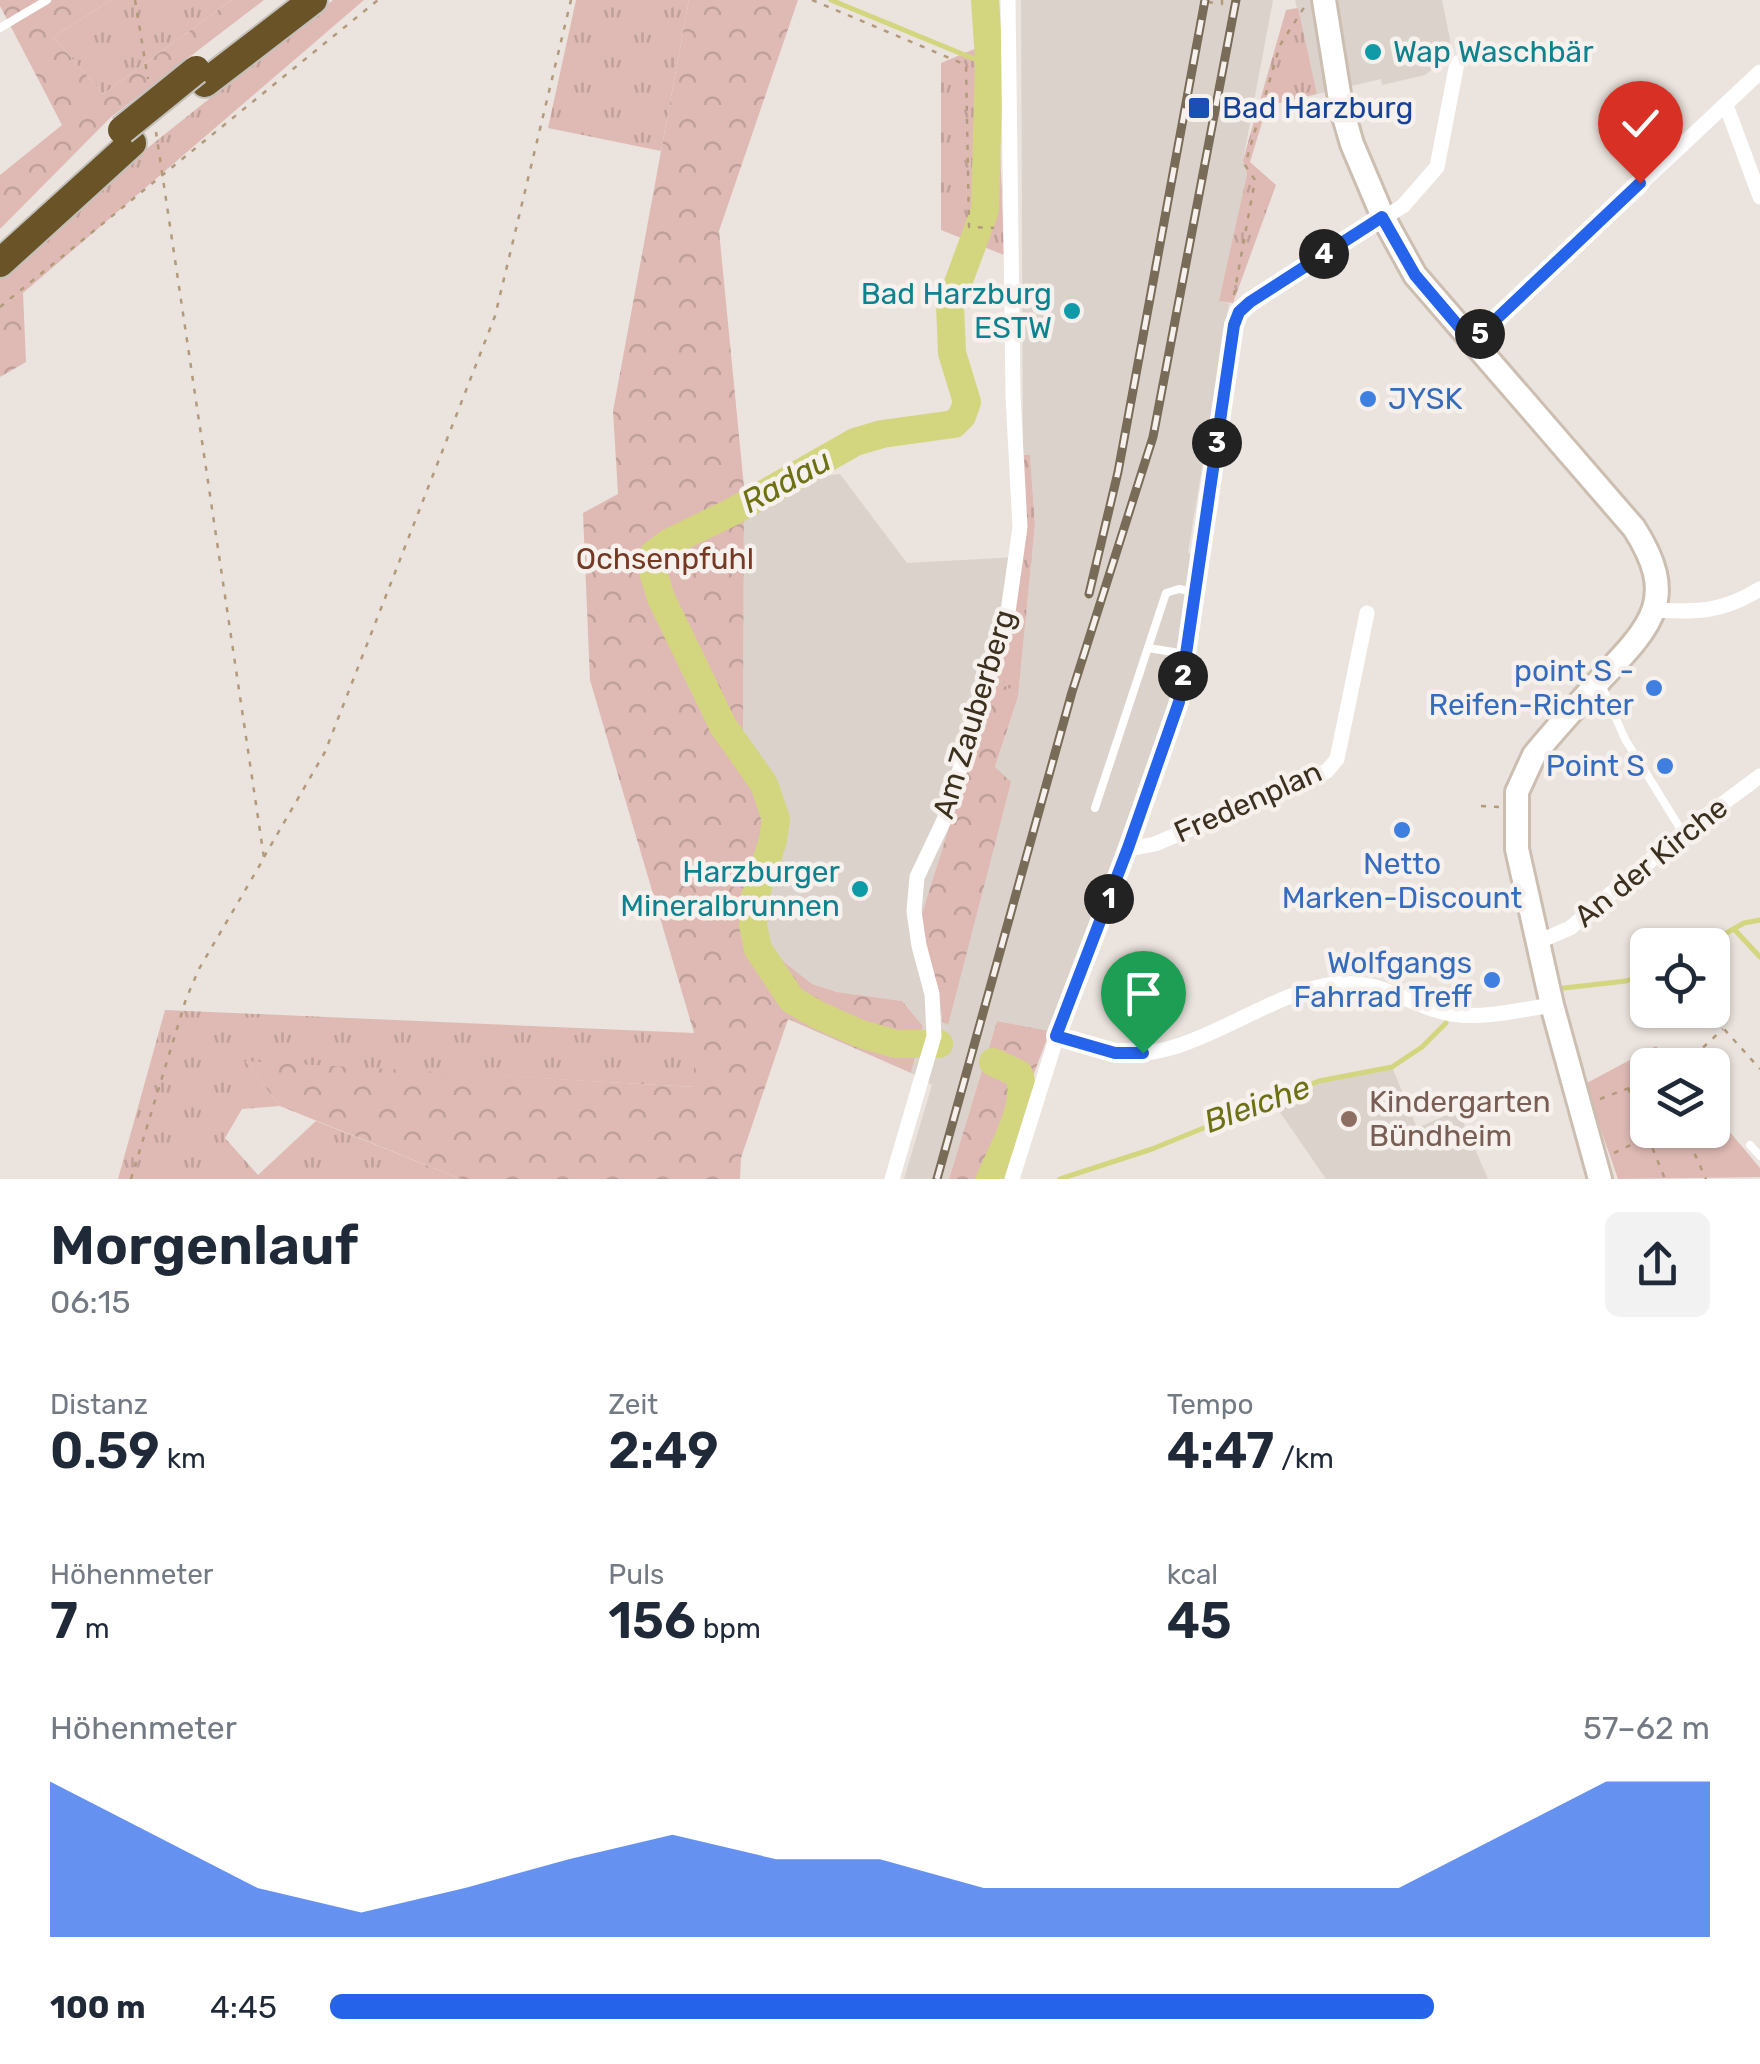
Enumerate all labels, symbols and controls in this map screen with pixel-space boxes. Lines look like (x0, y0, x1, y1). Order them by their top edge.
place label: Wap Waschbär (1393, 34, 1594, 70)
marker: Wap Waschbär (1362, 41, 1384, 63)
pin (1598, 81, 1683, 184)
place label: Bad Harzburg (1222, 90, 1413, 126)
marker: Bad Harzburg (1186, 95, 1212, 121)
icon: check (1613, 96, 1668, 151)
pin: 4 (1299, 229, 1349, 279)
text: 4 (1314, 237, 1334, 270)
place label: Bad Harzburg ESTW (861, 276, 1052, 346)
marker: Bad Harzburg ESTW (1061, 300, 1083, 322)
pin: 5 (1455, 309, 1505, 359)
text: 5 (1471, 317, 1489, 350)
place label: JYSK (1388, 381, 1462, 417)
marker: JYSK (1357, 388, 1379, 410)
pin: 3 (1192, 418, 1242, 468)
text: 3 (1208, 426, 1226, 459)
water label: Radau (734, 441, 838, 521)
park label: Ochsenpfuhl (576, 541, 754, 577)
street label: Am Zauberberg (925, 605, 1023, 823)
pin: 2 (1158, 651, 1208, 701)
place label: point S - Reifen-Richter (1428, 653, 1635, 723)
text: 2 (1174, 659, 1192, 692)
marker: point S - Reifen-Richter (1643, 677, 1665, 699)
place label: Point S (1546, 748, 1645, 784)
street label: Fredenplan (1169, 753, 1327, 851)
marker: Point S (1654, 755, 1676, 777)
street label: An der Kirche (1567, 789, 1735, 935)
marker: Netto Marken-Discount (1391, 819, 1413, 841)
place label: Netto Marken-Discount (1282, 846, 1523, 916)
place label: Harzburger Mineralbrunnen (620, 854, 841, 924)
pin: 1 (1084, 874, 1134, 924)
marker: Harzburger Mineralbrunnen (849, 878, 871, 900)
text: 1 (1102, 882, 1116, 915)
map controls (1630, 928, 1730, 1148)
button: locate (1630, 928, 1730, 1028)
place label: Wolfgangs Fahrrad Treff (1294, 945, 1472, 1015)
pin (1101, 951, 1186, 1054)
icon: arrive (1116, 966, 1171, 1021)
marker: Wolfgangs Fahrrad Treff (1481, 969, 1503, 991)
button: layers (1630, 1048, 1730, 1148)
water label: Bleiche (1199, 1067, 1315, 1141)
place label: Kindergarten Bündheim (1369, 1084, 1551, 1154)
marker: Kindergarten Bündheim (1338, 1108, 1360, 1130)
button: share (1605, 1212, 1710, 1317)
text: Morgenlauf (50, 1213, 358, 1278)
text: 06:15 (50, 1283, 131, 1321)
text: Distanz (50, 1388, 148, 1421)
text: Zeit (608, 1388, 658, 1421)
text: Tempo (1167, 1388, 1254, 1421)
text: 0.59 (50, 1421, 160, 1481)
text: 2:49 (608, 1421, 719, 1481)
text: 4:47 (1167, 1421, 1274, 1481)
text: km (160, 1442, 206, 1475)
text: /km (1274, 1442, 1334, 1475)
text: Höhenmeter (50, 1558, 214, 1591)
text: Puls (608, 1558, 664, 1591)
text: kcal (1167, 1558, 1218, 1591)
text: 7 (50, 1591, 78, 1651)
text: 156 (608, 1591, 696, 1651)
text: 45 (1167, 1591, 1232, 1651)
text: m (78, 1612, 110, 1645)
text: bpm (696, 1612, 761, 1645)
text: Höhenmeter (50, 1709, 237, 1747)
text: 57–62 m (1583, 1709, 1710, 1747)
text: 100 m (50, 1988, 146, 2026)
text: 4:45 (210, 1988, 277, 2026)

